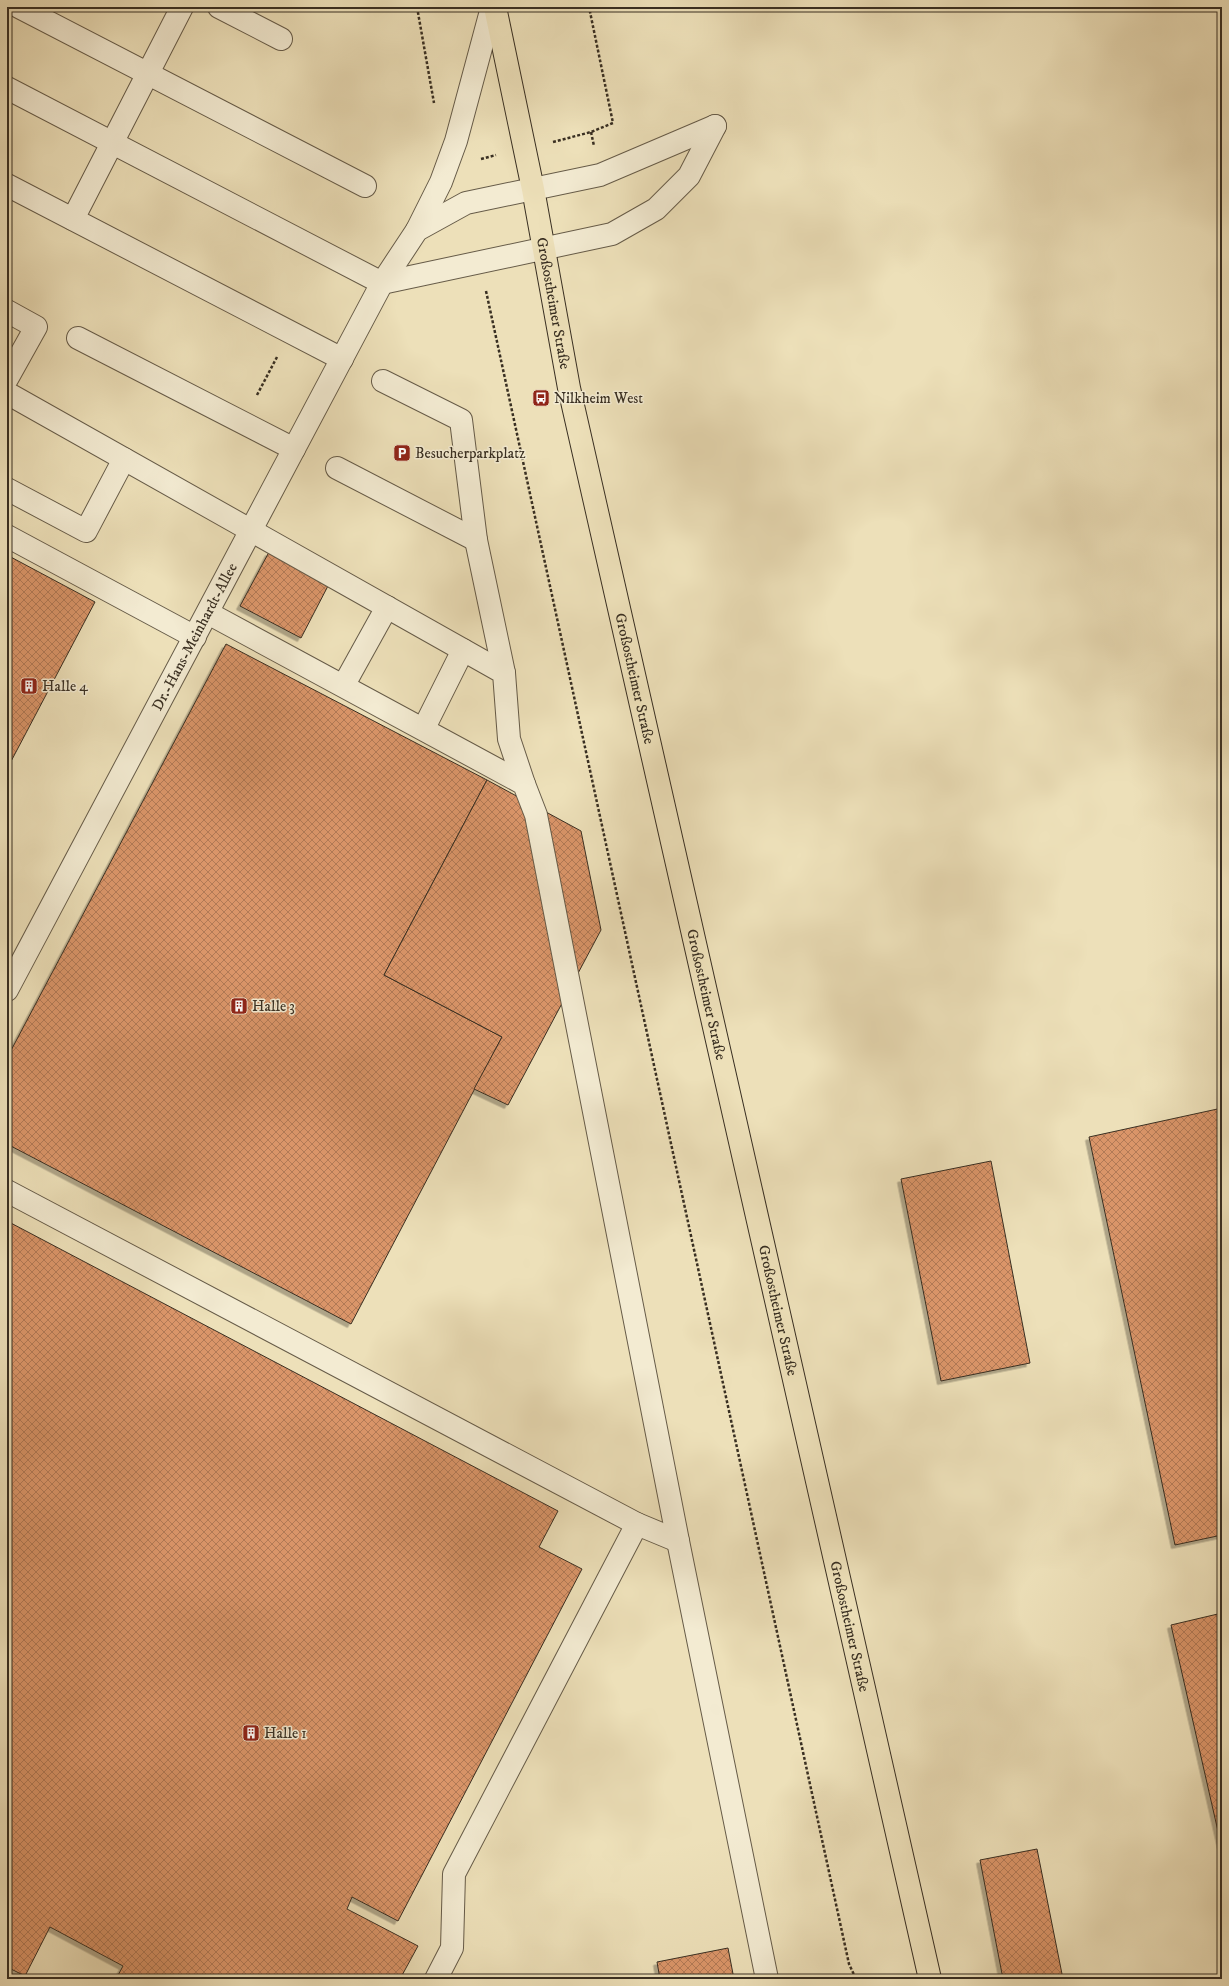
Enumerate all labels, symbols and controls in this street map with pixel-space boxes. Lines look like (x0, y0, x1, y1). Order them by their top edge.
street label: Großostheimer Straße (532, 236, 575, 371)
bus stop icon: Nilkheim West (531, 388, 551, 408)
place label: Nilkheim West (554, 389, 643, 408)
parking icon: Besucherparkplatz (392, 443, 412, 463)
place label: Besucherparkplatz (415, 444, 526, 463)
street label: Dr.-Hans-Meinhardt-Allee (147, 559, 241, 714)
street label: Großostheimer Straße (611, 611, 659, 746)
building icon: Halle 4 (19, 676, 39, 696)
place label: Halle 4 (42, 677, 88, 696)
street label: Großostheimer Straße (683, 927, 731, 1062)
building icon: Halle 3 (229, 996, 249, 1016)
place label: Halle 3 (252, 997, 295, 1016)
street label: Großostheimer Straße (754, 1243, 802, 1378)
street label: Großostheimer Straße (826, 1559, 874, 1694)
building icon: Halle 1 (241, 1723, 261, 1743)
place label: Halle 1 (264, 1724, 307, 1743)

